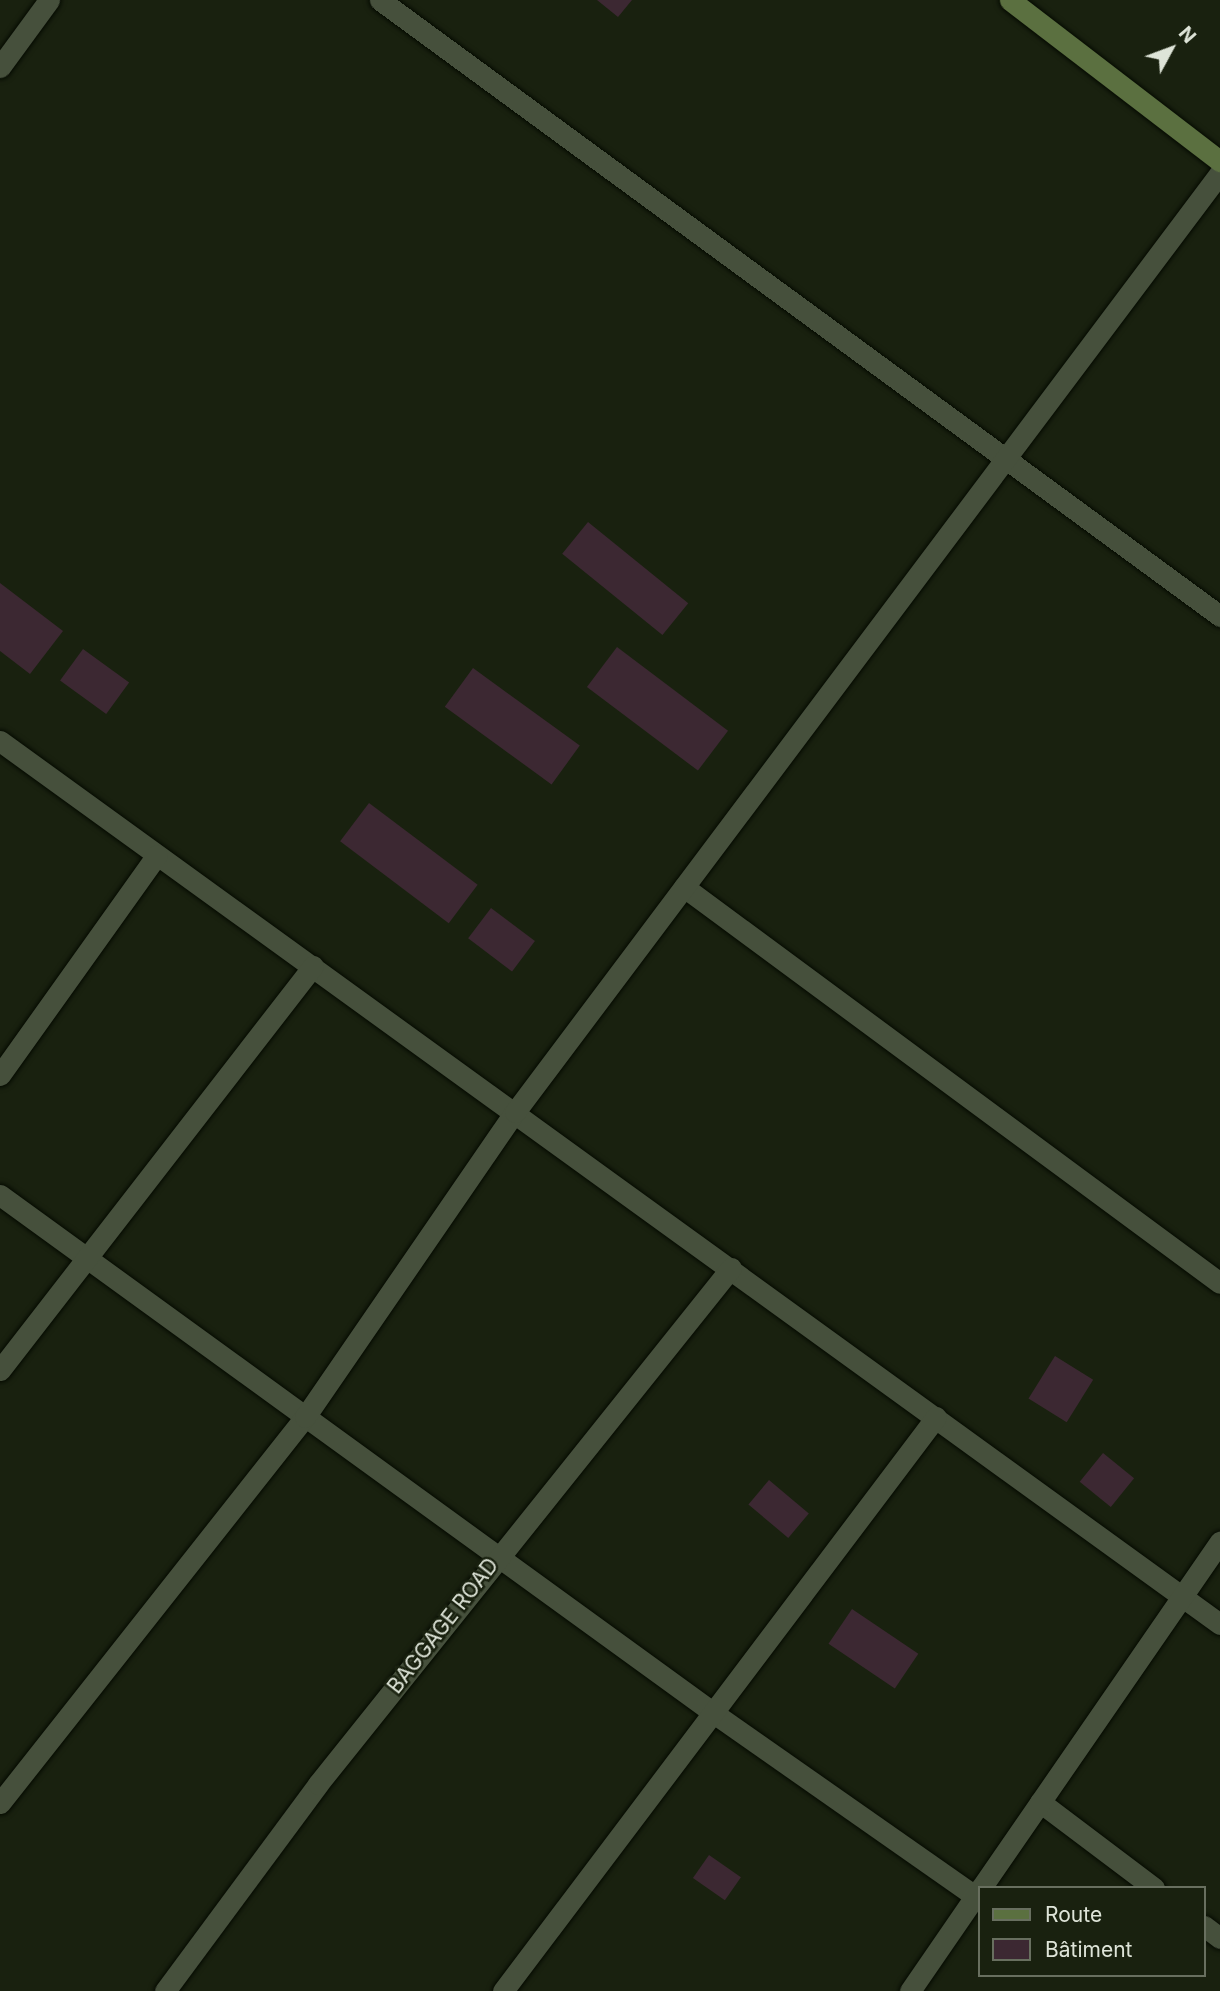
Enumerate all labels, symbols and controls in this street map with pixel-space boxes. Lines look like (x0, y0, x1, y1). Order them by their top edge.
north arrow (1136, 14, 1206, 84)
text: N (1174, 22, 1201, 48)
street label: BAGGAGE ROAD (382, 1553, 504, 1699)
legend (978, 1886, 1206, 1977)
text: Route (1045, 1902, 1102, 1927)
text: Bâtiment (1045, 1937, 1132, 1962)

